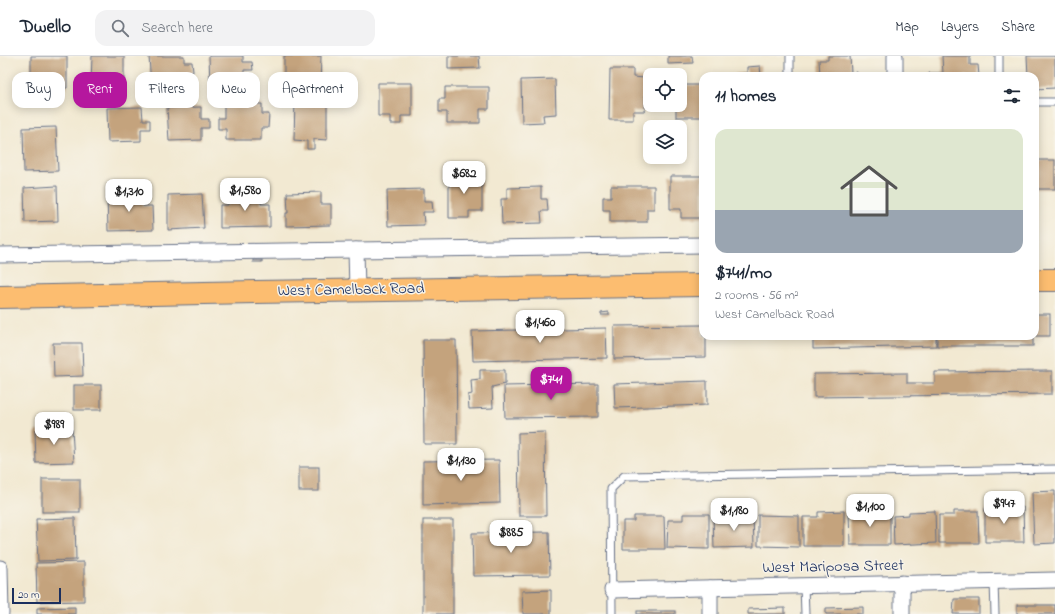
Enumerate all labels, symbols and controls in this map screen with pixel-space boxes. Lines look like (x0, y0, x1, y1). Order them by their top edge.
search box (95, 10, 375, 46)
text: Dwello (20, 14, 71, 41)
icon: search (109, 17, 131, 39)
text: Search here (141, 17, 213, 39)
text: Map (895, 17, 919, 38)
text: Layers (941, 17, 979, 38)
text: Share (1001, 17, 1035, 38)
map controls (643, 68, 687, 164)
button: locate (643, 68, 687, 112)
chip: Buy (12, 72, 65, 108)
chip: Rent (73, 72, 127, 108)
chip: Filters (135, 72, 199, 108)
chip: New (207, 72, 260, 108)
chip: Apartment (268, 72, 358, 108)
text: 11 homes (715, 84, 776, 109)
icon: filters (1001, 85, 1023, 107)
button: layers (643, 120, 687, 164)
icon: home (833, 155, 905, 227)
pin: $682 (440, 161, 488, 195)
text: $682 (452, 164, 476, 183)
pin: $1,580 (212, 178, 278, 212)
pin: $1,310 (96, 179, 162, 213)
text: $1,580 (229, 181, 261, 200)
text: $1,310 (114, 182, 144, 201)
text: $741/mo (715, 261, 772, 286)
street label: West Camelback Road (277, 277, 425, 303)
text: 2 rooms · 56 m² (715, 286, 799, 305)
text: West Camelback Road (715, 305, 834, 324)
pin: $1,460 (507, 310, 573, 344)
text: $1,460 (525, 313, 555, 332)
pin: $741 (527, 367, 575, 401)
text: $741 (540, 370, 562, 389)
pin: $989 (30, 412, 78, 446)
text: $989 (44, 415, 64, 434)
pin: $1,130 (428, 448, 494, 482)
text: $1,130 (446, 451, 476, 470)
pin: $947 (980, 491, 1028, 525)
pin: $1,100 (837, 494, 903, 528)
text: $947 (993, 494, 1015, 513)
text: $1,100 (855, 497, 885, 516)
pin: $1,180 (701, 498, 767, 532)
text: $1,180 (720, 501, 748, 520)
pin: $885 (487, 520, 535, 554)
text: $885 (498, 523, 524, 542)
street label: West Mariposa Street (762, 554, 905, 580)
scale bar (12, 586, 61, 605)
text: 20 m (18, 587, 40, 603)

